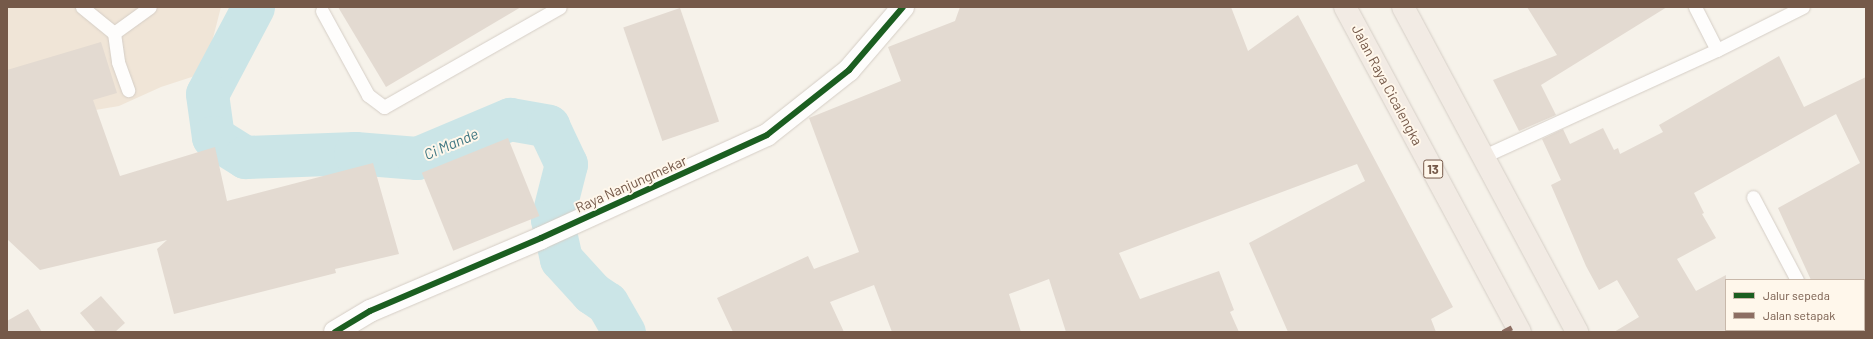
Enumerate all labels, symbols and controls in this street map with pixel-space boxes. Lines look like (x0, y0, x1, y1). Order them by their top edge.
street label: Jalan Raya Cicalengka (1348, 22, 1426, 148)
water label: Ci Mande (421, 125, 481, 163)
street label: Raya Nanjungmekar (573, 152, 689, 216)
road number: 13 (1423, 158, 1443, 180)
legend (1725, 279, 1865, 331)
text: Jalur sepeda (1763, 288, 1830, 302)
text: Jalan setapak (1763, 308, 1835, 322)

